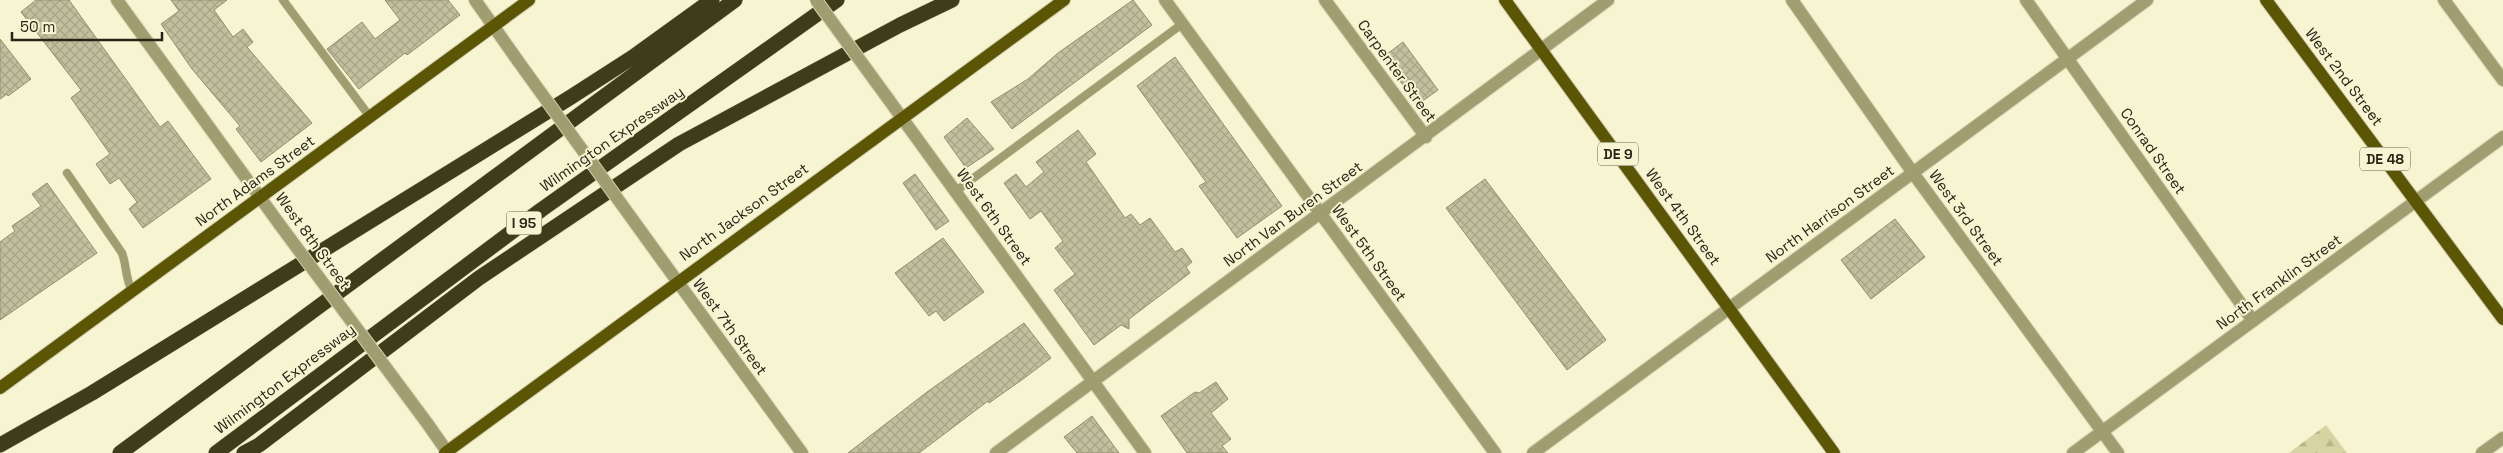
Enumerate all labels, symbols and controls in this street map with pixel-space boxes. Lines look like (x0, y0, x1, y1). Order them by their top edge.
scale bar (12, 10, 162, 42)
street label: Carpenter Street (1354, 16, 1441, 126)
text: 50 m (20, 17, 55, 36)
street label: West 2nd Street (2301, 24, 2388, 130)
street label: Wilmington Expressway (536, 82, 687, 195)
street label: Conrad Street (2117, 104, 2190, 198)
street label: North Adams Street (191, 131, 318, 230)
road number: DE 9 (1598, 142, 1638, 166)
road number: DE 48 (2360, 148, 2410, 170)
street label: North Van Buren Street (1219, 157, 1366, 270)
street label: North Jackson Street (676, 158, 812, 265)
street label: North Harrison Street (1762, 160, 1898, 267)
street label: West 6th Street (953, 164, 1036, 269)
street label: West 4th Street (1642, 164, 1725, 269)
street label: West 3rd Street (1925, 166, 2008, 270)
street label: West 8th Street (272, 188, 355, 293)
street label: West 5th Street (1328, 201, 1411, 305)
road number: I 95 (506, 212, 542, 234)
street label: North Franklin Street (2212, 230, 2345, 334)
street label: West 7th Street (689, 275, 772, 379)
street label: Wilmington Expressway (211, 319, 359, 438)

